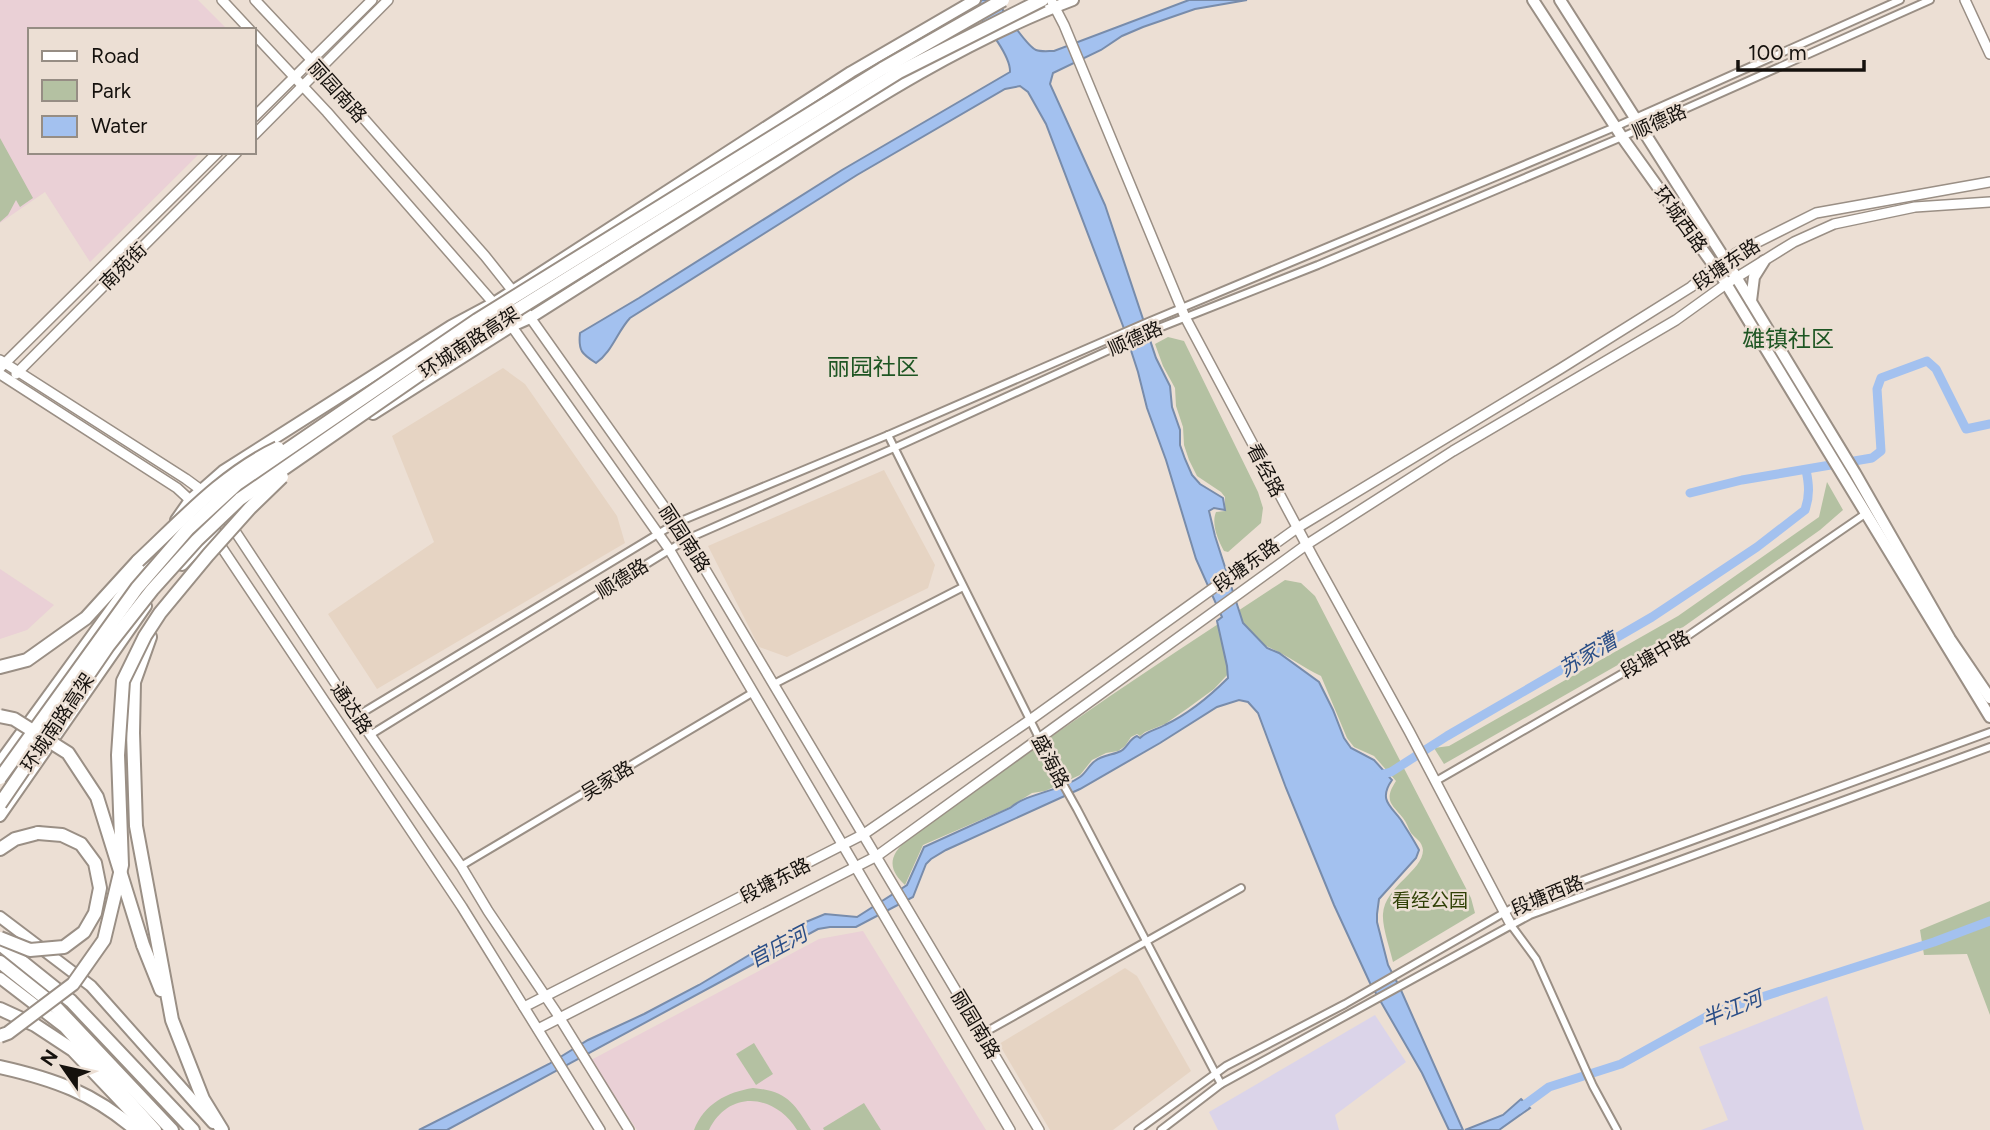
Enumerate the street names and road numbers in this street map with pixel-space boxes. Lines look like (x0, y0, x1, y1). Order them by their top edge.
street label: 丽园南路 (304, 55, 372, 127)
street label: 顺德路 (1628, 99, 1690, 144)
street label: 环城西路 (1649, 182, 1712, 257)
street label: 段塘东路 (1688, 234, 1764, 295)
street label: 南苑街 (95, 238, 152, 295)
street label: 环城南路高架 (415, 302, 523, 383)
street label: 顺德路 (1104, 316, 1166, 361)
street label: 看经路 (1242, 440, 1289, 501)
street label: 丽园南路 (654, 500, 715, 576)
street label: 段塘东路 (1209, 534, 1284, 597)
street label: 顺德路 (592, 554, 653, 603)
street label: 段塘中路 (1617, 625, 1694, 683)
street label: 环城南路高架 (16, 669, 99, 776)
street label: 通达路 (326, 678, 377, 738)
street label: 盛海路 (1027, 731, 1074, 792)
street label: 吴家路 (577, 756, 638, 805)
street label: 段塘东路 (736, 853, 814, 908)
street label: 段塘西路 (1508, 871, 1587, 920)
street label: 丽园南路 (946, 986, 1005, 1063)

